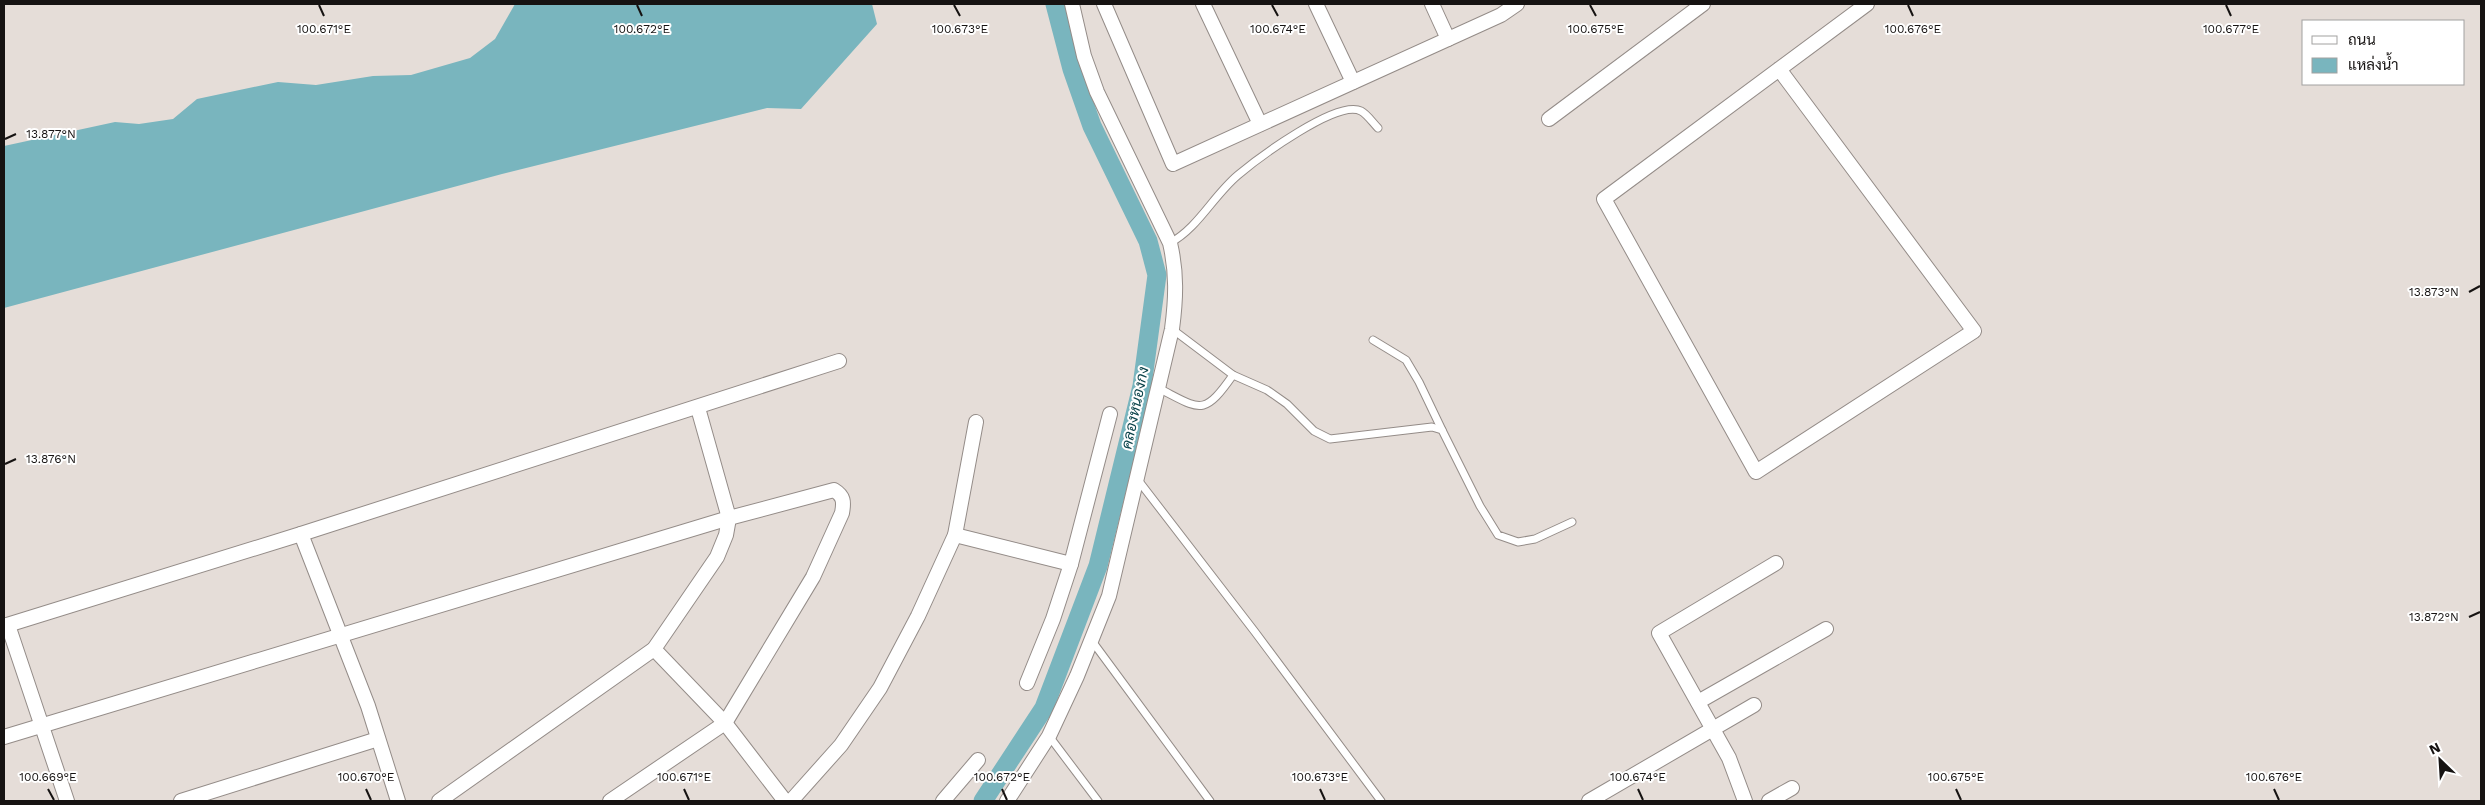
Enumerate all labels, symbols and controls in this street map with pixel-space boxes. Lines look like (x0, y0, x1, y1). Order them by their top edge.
legend (2302, 20, 2465, 85)
text: 100.671°E (297, 22, 351, 36)
text: 100.672°E (614, 22, 671, 36)
text: 100.673°E (932, 22, 989, 36)
text: 100.674°E (1250, 22, 1306, 36)
text: 100.675°E (1568, 22, 1625, 36)
text: 100.676°E (1885, 22, 1942, 36)
text: 100.677°E (2203, 22, 2259, 36)
text: ถนน (2348, 31, 2376, 49)
text: แหล่งน้ำ (2348, 52, 2399, 74)
text: 13.877°N (26, 127, 76, 141)
text: 13.873°N (2409, 285, 2459, 299)
water label: คลองหนองกง (1118, 365, 1153, 451)
text: 13.876°N (26, 452, 76, 466)
text: 13.872°N (2409, 610, 2459, 624)
north arrow (2415, 735, 2465, 785)
text: N (2426, 739, 2443, 758)
text: 100.669°E (19, 770, 77, 784)
text: 100.670°E (338, 770, 395, 784)
text: 100.671°E (657, 770, 711, 784)
text: 100.672°E (974, 770, 1031, 784)
text: 100.673°E (1292, 770, 1349, 784)
text: 100.674°E (1610, 770, 1666, 784)
text: 100.675°E (1928, 770, 1985, 784)
text: 100.676°E (2246, 770, 2303, 784)

